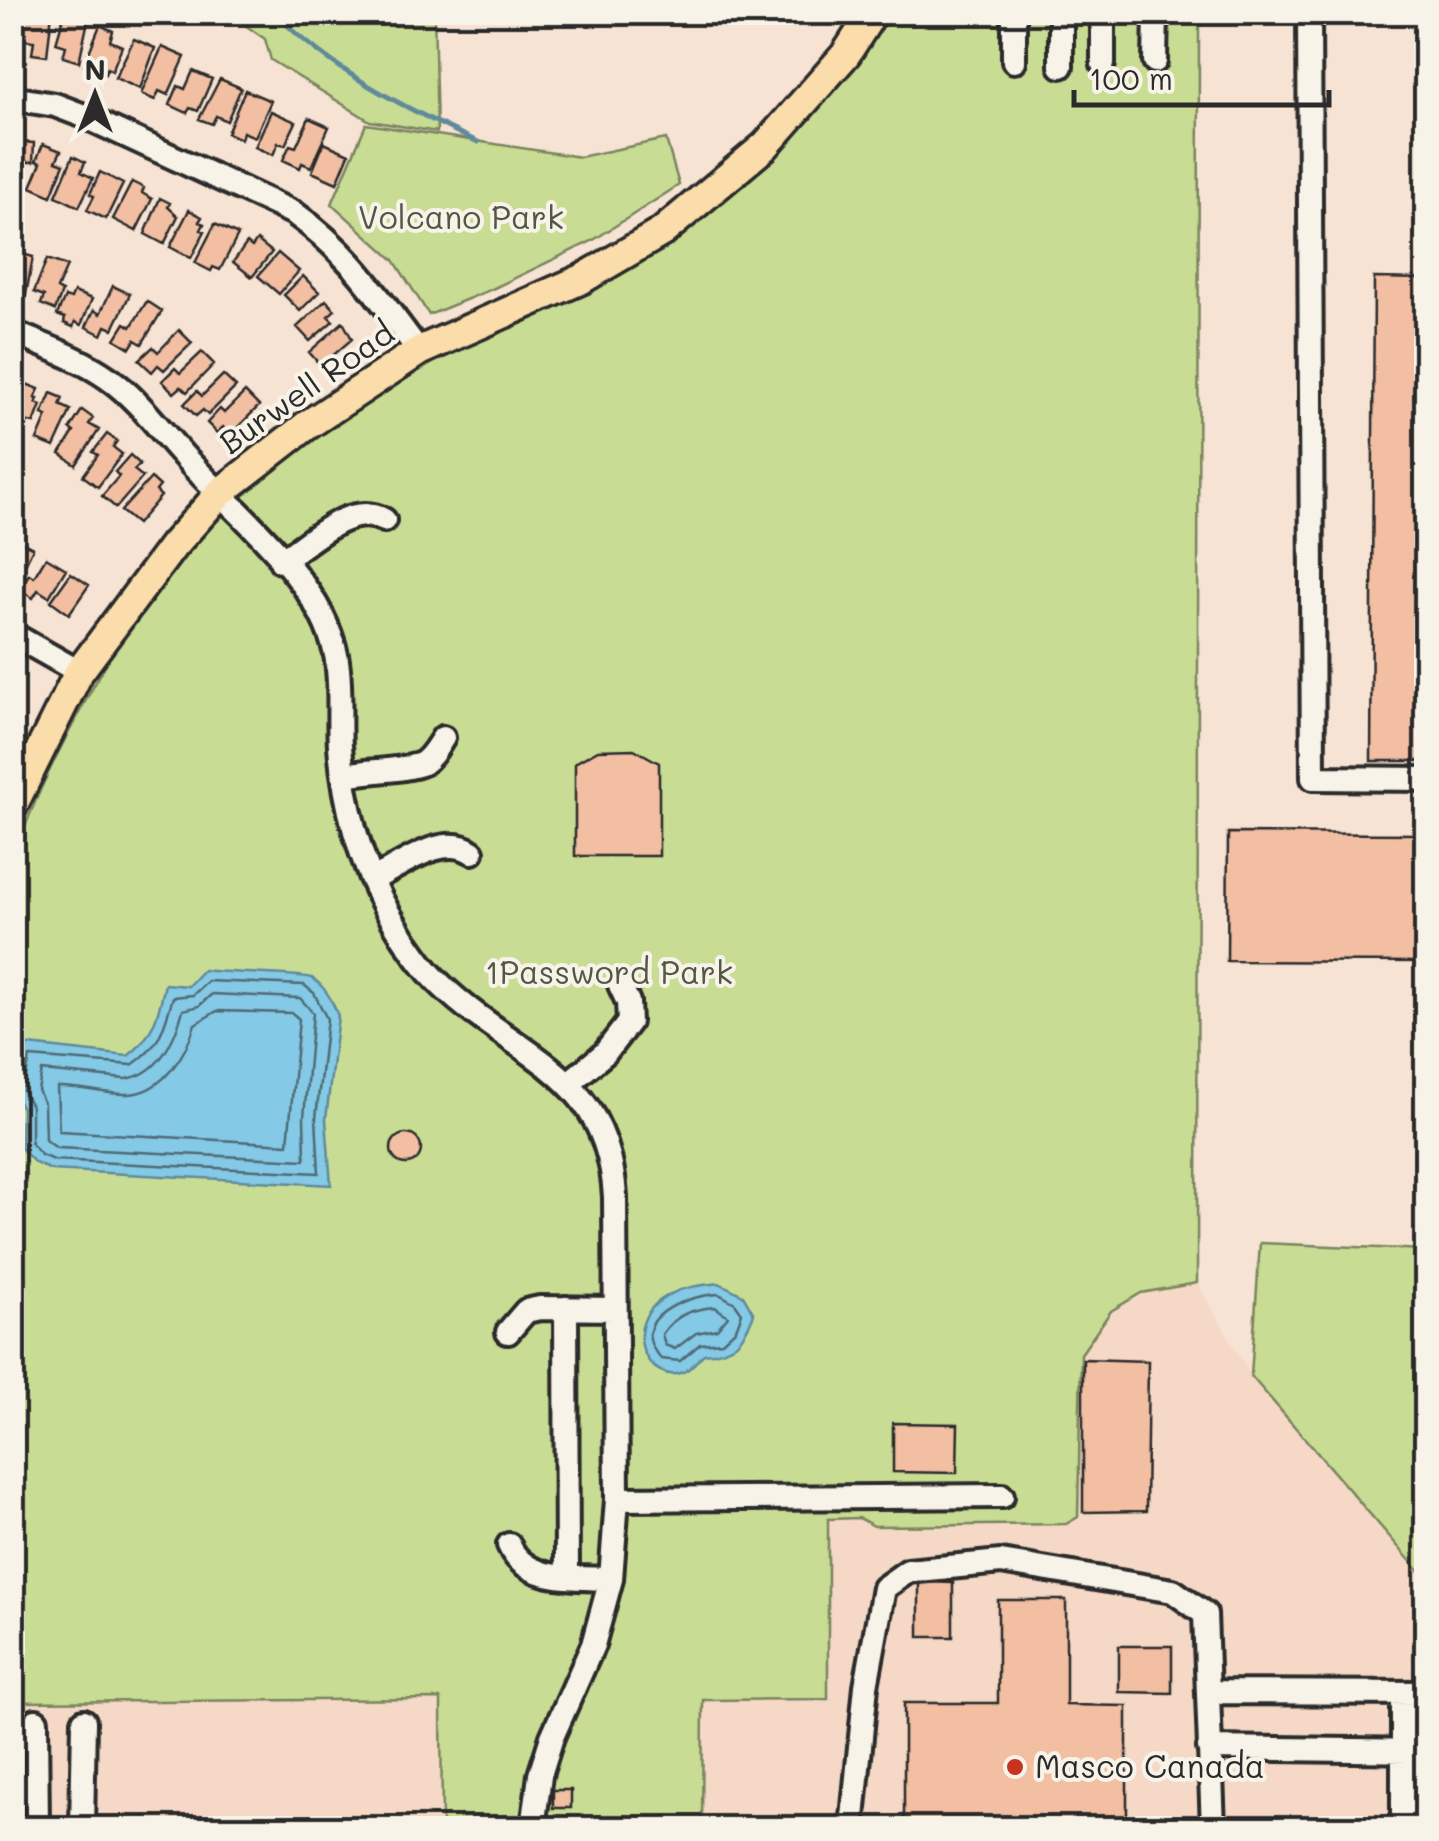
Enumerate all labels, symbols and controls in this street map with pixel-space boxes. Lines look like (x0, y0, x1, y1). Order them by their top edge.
north arrow (45, 45, 145, 145)
scale bar (1074, 45, 1329, 107)
text: N (84, 51, 106, 87)
text: 100 m (1089, 58, 1173, 98)
park label: Volcano Park (358, 195, 564, 237)
street label: Burwell Road (210, 311, 401, 462)
park label: 1Password Park (485, 950, 733, 992)
place label: Masco Canada (1035, 1744, 1265, 1786)
marker: Masco Canada (1004, 1756, 1026, 1778)

